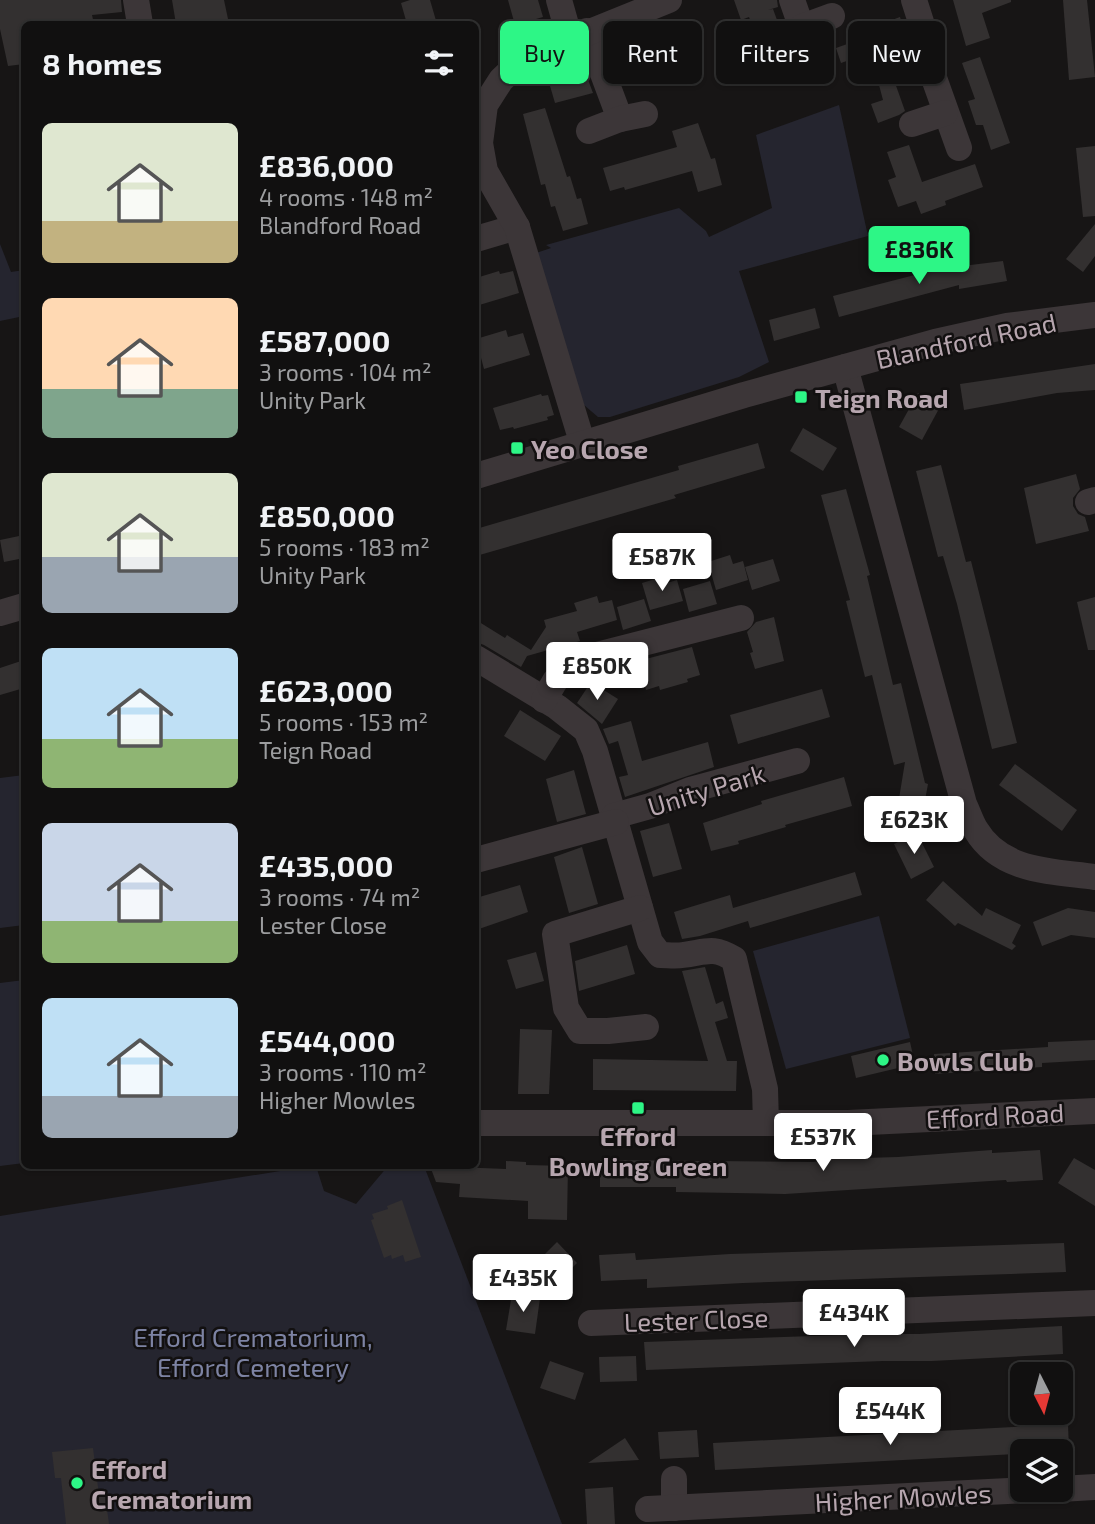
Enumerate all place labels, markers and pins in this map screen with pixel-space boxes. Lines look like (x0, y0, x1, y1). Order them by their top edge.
pin: £836K (870, 226, 968, 286)
place label: Teign Road (815, 382, 949, 413)
marker: Teign Road (793, 389, 809, 405)
place label: Yeo Close (531, 433, 648, 464)
marker: Yeo Close (509, 440, 525, 456)
pin: £587K (613, 534, 711, 593)
pin: £850K (548, 642, 646, 702)
pin: £623K (865, 796, 963, 856)
place label: Bowls Club (897, 1045, 1034, 1076)
marker: Bowls Club (875, 1052, 891, 1068)
marker: Efford Bowling Green (630, 1100, 646, 1116)
pin: £537K (774, 1114, 872, 1173)
place label: Efford Bowling Green (549, 1120, 727, 1181)
pin: £435K (474, 1254, 572, 1314)
pin: £434K (805, 1290, 903, 1349)
pin: £544K (841, 1388, 939, 1447)
place label: Efford Crematorium (91, 1453, 252, 1514)
marker: Efford Crematorium (69, 1475, 85, 1491)

